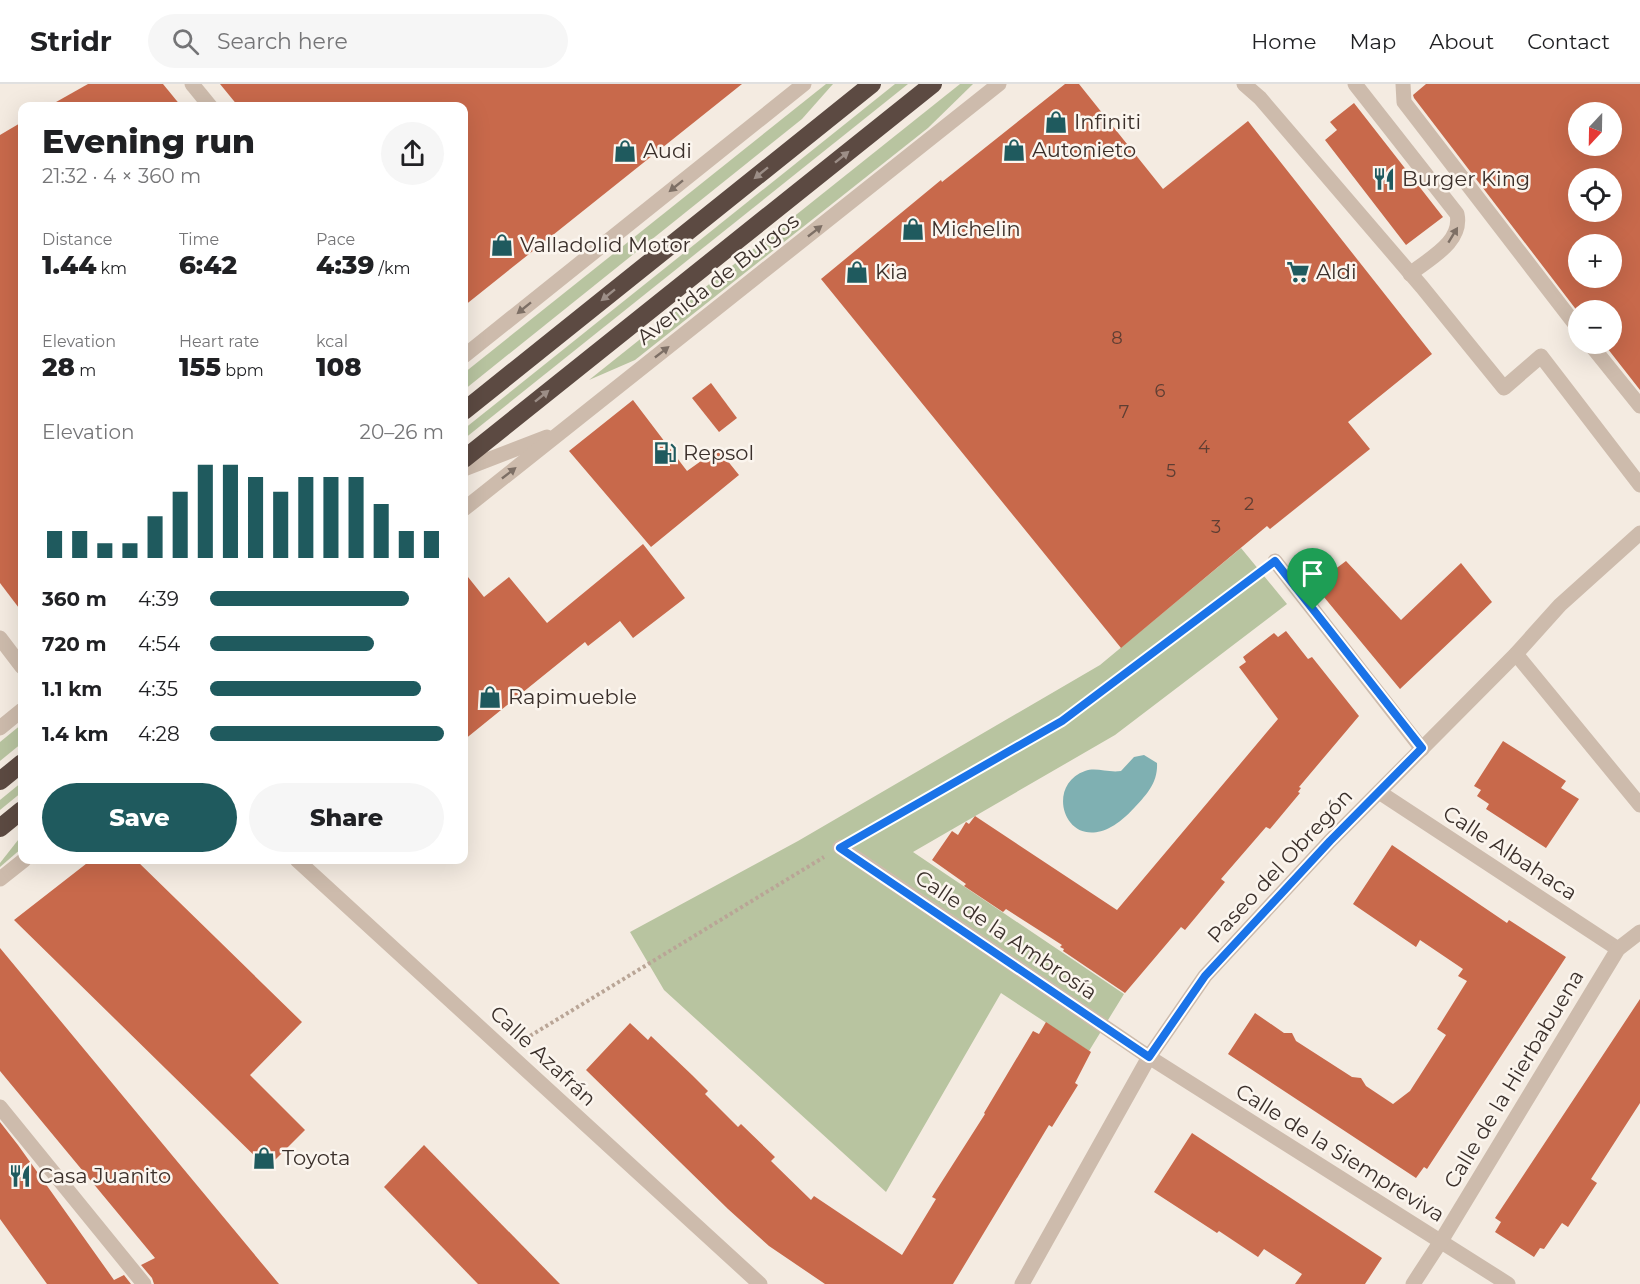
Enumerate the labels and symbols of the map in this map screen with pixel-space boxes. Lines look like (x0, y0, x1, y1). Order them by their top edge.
north arrow (1568, 102, 1622, 156)
shop icon: Infiniti (1043, 109, 1069, 135)
place label: Infiniti (1074, 109, 1141, 134)
shop icon: Autonieto (1001, 137, 1027, 163)
place label: Autonieto (1032, 137, 1136, 162)
shop icon: Audi (612, 138, 638, 164)
place label: Audi (643, 138, 692, 163)
one-way arrow (834, 150, 850, 163)
one-way arrow (753, 166, 768, 179)
restaurant icon: Burger King (1371, 166, 1397, 192)
place label: Burger King (1402, 166, 1530, 191)
one-way arrow (668, 179, 684, 192)
street label: Avenida de Burgos (632, 208, 804, 350)
shop icon: Michelin (900, 216, 926, 242)
place label: Michelin (931, 216, 1021, 241)
one-way arrow (807, 224, 823, 237)
one-way arrow (1448, 227, 1459, 243)
shop icon: Valladolid Motor (489, 232, 515, 258)
place label: Valladolid Motor (520, 232, 691, 257)
shop icon: Kia (844, 259, 870, 285)
place label: Kia (875, 259, 908, 284)
supermarket icon: Aldi (1285, 259, 1311, 285)
place label: Aldi (1316, 259, 1357, 284)
one-way arrow (601, 288, 616, 300)
one-way arrow (516, 301, 532, 314)
house number: 8 (1111, 327, 1123, 349)
one-way arrow (655, 346, 670, 358)
house number: 6 (1155, 380, 1166, 402)
one-way arrow (534, 390, 550, 403)
house number: 7 (1119, 401, 1129, 423)
house number: 4 (1198, 436, 1210, 458)
fuel station icon: Repsol (652, 440, 678, 466)
place label: Repsol (683, 440, 754, 465)
house number: 5 (1166, 460, 1176, 482)
one-way arrow (502, 467, 517, 479)
house number: 2 (1244, 493, 1254, 515)
house number: 3 (1211, 516, 1221, 538)
pin (1287, 548, 1338, 610)
shop icon: Rapimueble (477, 684, 503, 710)
place label: Rapimueble (508, 684, 637, 709)
street label: Paseo del Obregón (1202, 784, 1357, 948)
street label: Calle Albahaca (1439, 800, 1582, 905)
street label: Calle de la Ambrosía (911, 864, 1102, 1005)
street label: Calle de la Hierbabuena (1438, 965, 1589, 1193)
street label: Calle Azafrán (485, 1000, 602, 1111)
street label: Calle de la Siempreviva (1231, 1078, 1449, 1227)
shop icon: Toyota (251, 1145, 277, 1171)
place label: Toyota (282, 1145, 351, 1170)
restaurant icon: Casa Juanito (7, 1163, 33, 1189)
place label: Casa Juanito (38, 1163, 171, 1188)

